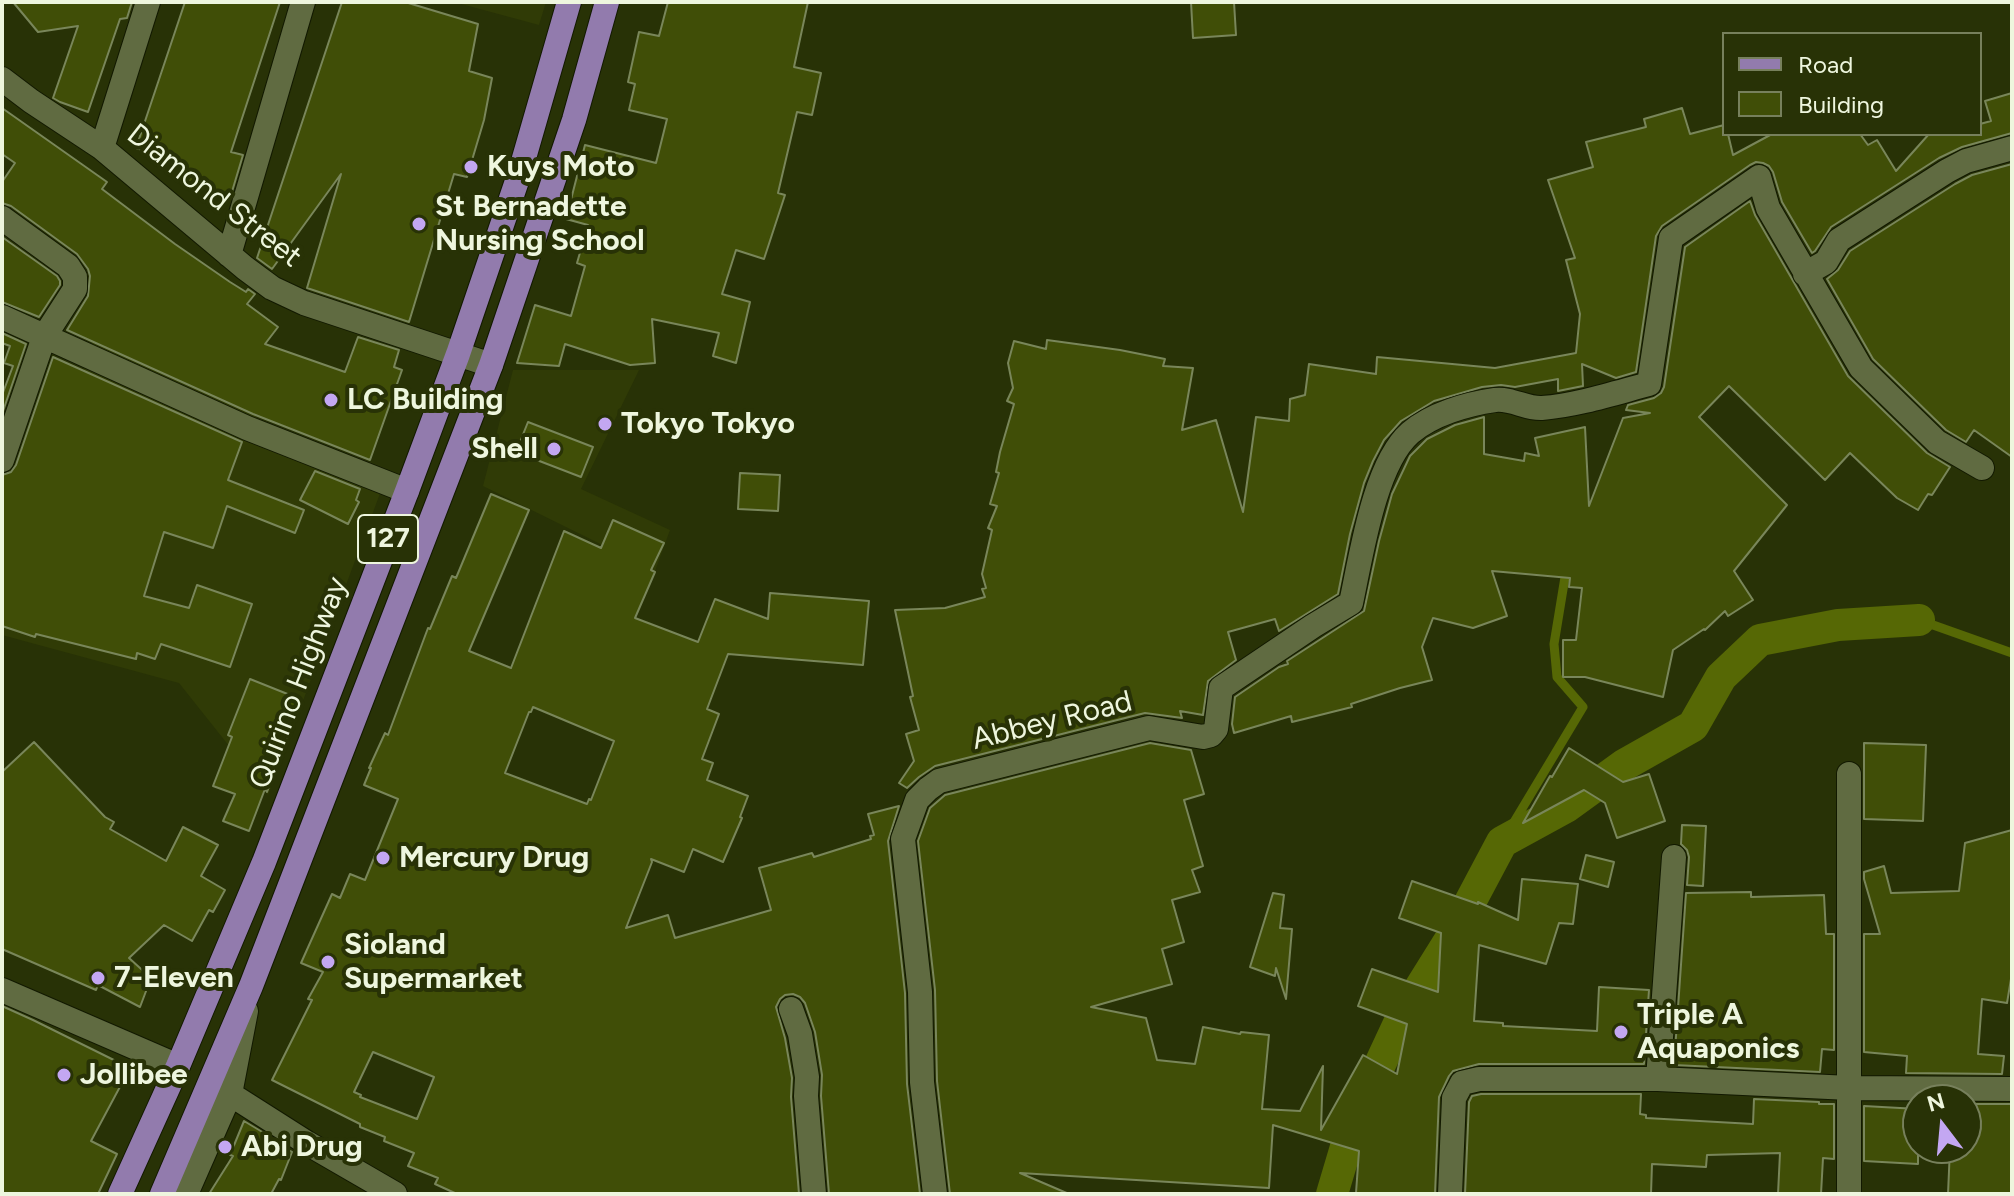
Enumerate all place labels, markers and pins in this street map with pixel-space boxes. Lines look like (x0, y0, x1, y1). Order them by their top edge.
place label: Kuys Moto (487, 149, 635, 185)
marker: Kuys Moto (462, 158, 480, 176)
place label: St Bernadette Nursing School (435, 189, 645, 260)
marker: St Bernadette Nursing School (410, 215, 428, 233)
place label: LC Building (347, 382, 503, 418)
marker: LC Building (322, 391, 340, 409)
place label: Tokyo Tokyo (621, 406, 795, 442)
marker: Tokyo Tokyo (596, 415, 614, 433)
place label: Shell (471, 431, 538, 467)
marker: Shell (545, 440, 563, 458)
place label: Mercury Drug (399, 840, 589, 876)
marker: Mercury Drug (374, 849, 392, 867)
place label: Sioland Supermarket (344, 927, 523, 998)
marker: Sioland Supermarket (319, 953, 337, 971)
place label: 7-Eleven (114, 960, 234, 996)
marker: 7-Eleven (89, 969, 107, 987)
place label: Triple A Aquaponics (1637, 997, 1800, 1068)
marker: Triple A Aquaponics (1612, 1023, 1630, 1041)
place label: Jollibee (80, 1057, 188, 1093)
marker: Jollibee (55, 1066, 73, 1084)
place label: Abi Drug (241, 1129, 363, 1165)
marker: Abi Drug (216, 1138, 234, 1156)

